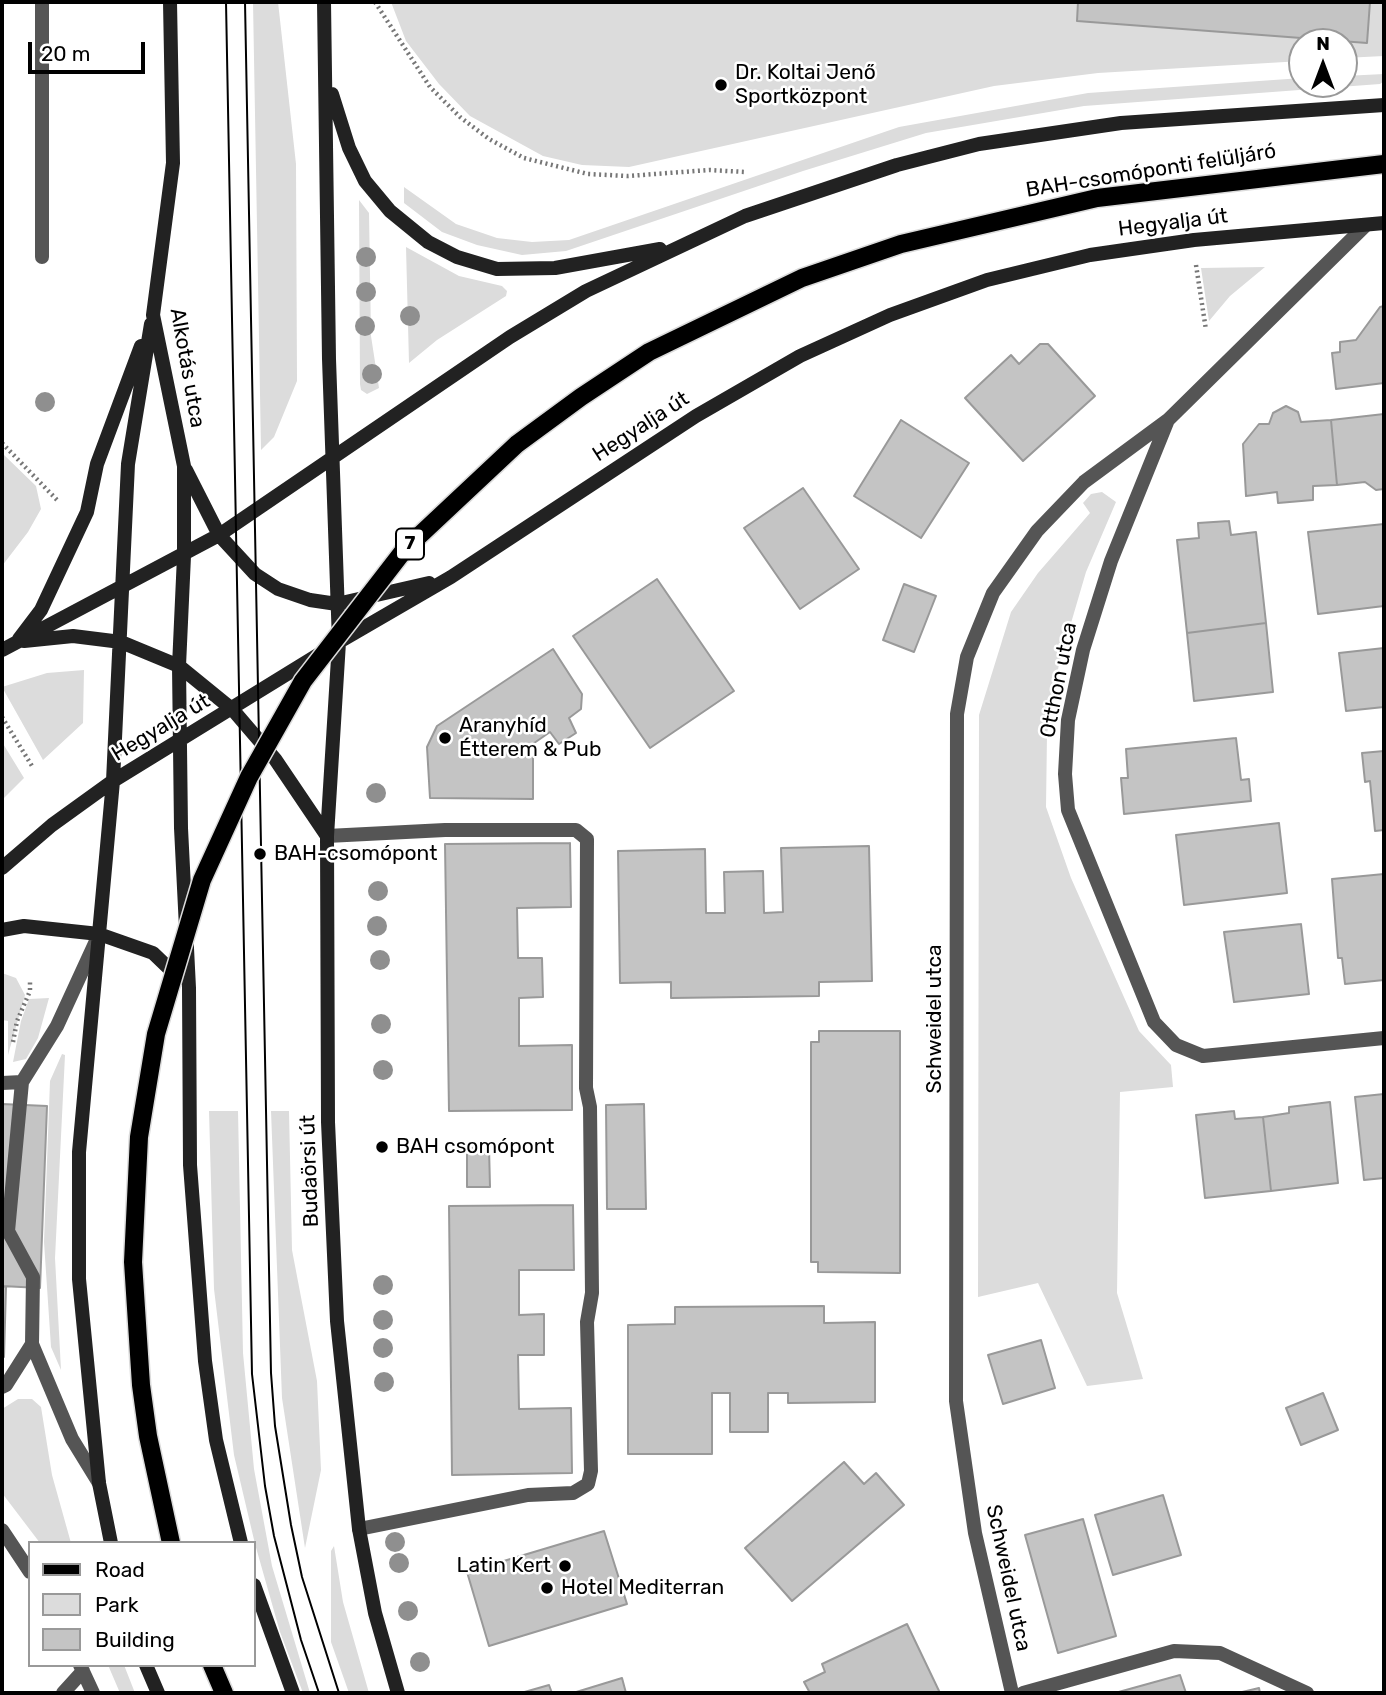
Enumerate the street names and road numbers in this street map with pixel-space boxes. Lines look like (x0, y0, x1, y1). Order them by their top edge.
street label: BAH-csomóponti felüljáró (1024, 139, 1278, 203)
street label: Hegyalja út (1117, 204, 1229, 242)
street label: Alkotás utca (164, 306, 210, 430)
street label: Hegyalja út (588, 386, 694, 468)
road number: 7 (396, 528, 424, 559)
street label: Otthon utca (1035, 620, 1083, 740)
street label: Hegyalja út (107, 689, 215, 767)
street label: Schweidel utca (922, 944, 948, 1094)
street label: Budaörsi út (295, 1114, 325, 1228)
street label: Schweidel utca (980, 1502, 1036, 1654)

